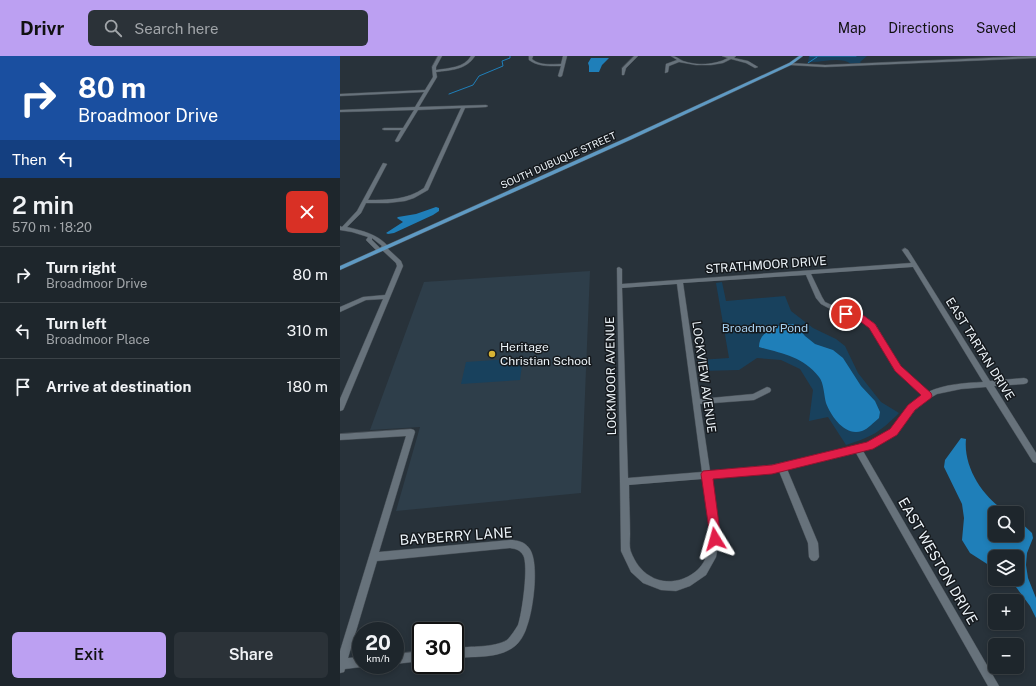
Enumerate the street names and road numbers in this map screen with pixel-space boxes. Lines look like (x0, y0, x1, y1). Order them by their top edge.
street label: SOUTH DUBUQUE STREET (498, 129, 618, 191)
street label: STRATHMOOR DRIVE (705, 254, 827, 276)
street label: EAST TARTAN DRIVE (943, 295, 1017, 403)
street label: LOCKMOOR AVENUE (603, 317, 619, 435)
street label: LOCKVIEW AVENUE (689, 320, 719, 434)
street label: EAST WESTON DRIVE (895, 495, 981, 627)
street label: BAYBERRY LANE (399, 524, 513, 548)

